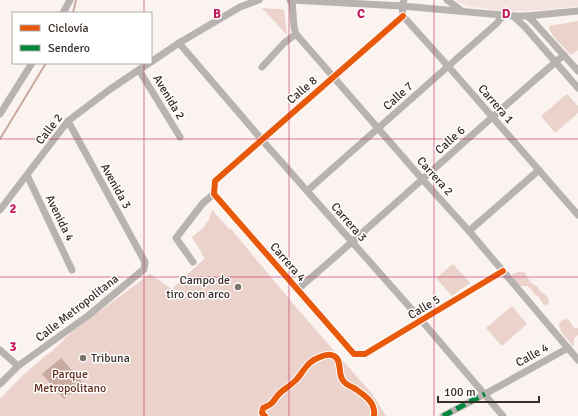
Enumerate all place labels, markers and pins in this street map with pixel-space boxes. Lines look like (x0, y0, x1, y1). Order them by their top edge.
place label: Campo de tiro con arco (166, 273, 230, 302)
marker: Campo de tiro con arco (233, 282, 243, 292)
place label: Tribuna (91, 351, 130, 366)
marker: Tribuna (78, 353, 88, 363)

